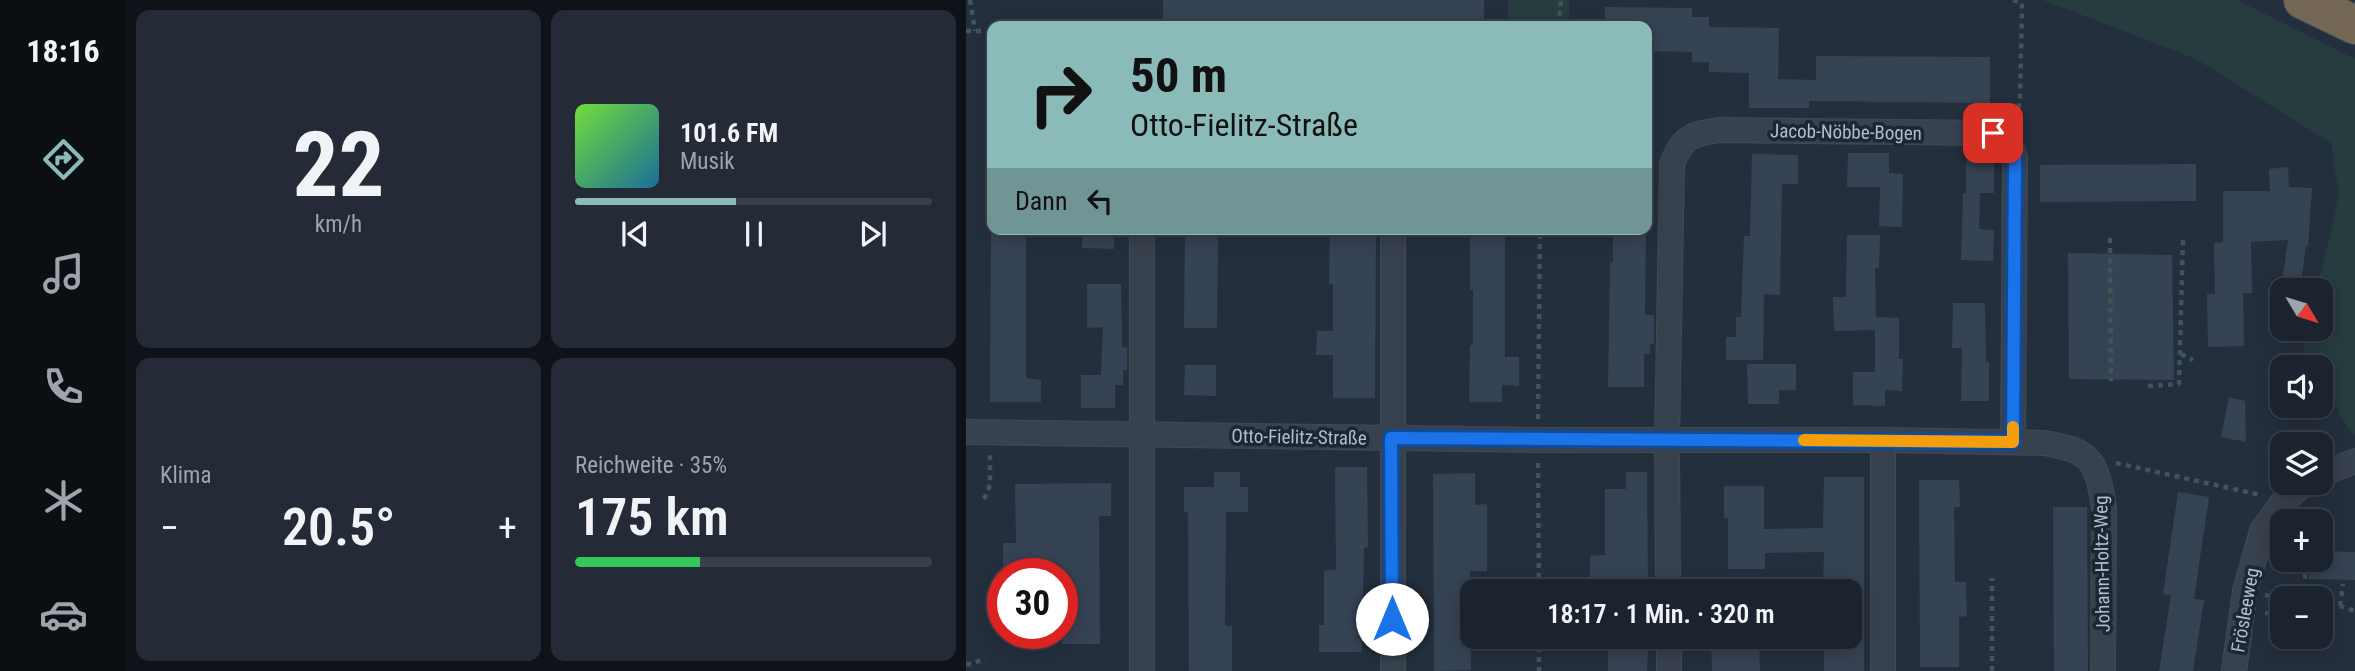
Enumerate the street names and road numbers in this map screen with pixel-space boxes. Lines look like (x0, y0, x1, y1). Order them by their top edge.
street label: Jacob-Nöbbe-Bogen (1770, 119, 1922, 145)
street label: Otto-Fielitz-Straße (1231, 424, 1367, 450)
street label: Johann-Holtz-Weg (2089, 495, 2115, 633)
street label: Frösleeweg (2226, 566, 2264, 654)

